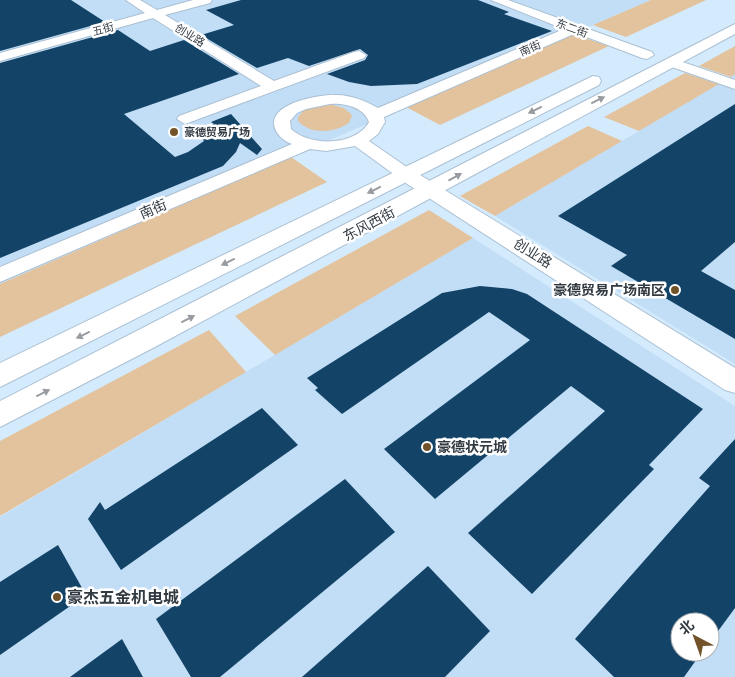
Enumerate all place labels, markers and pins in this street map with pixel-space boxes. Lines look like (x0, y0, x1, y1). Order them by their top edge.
marker: 豪德贸易广场 (168, 126, 180, 138)
place label: 豪德贸易广场 (184, 126, 250, 139)
place label: 豪德贸易广场南区 (553, 282, 665, 299)
marker: 豪德贸易广场南区 (669, 284, 681, 296)
place label: 豪德状元城 (437, 439, 507, 456)
marker: 豪德状元城 (421, 441, 433, 453)
place label: 豪杰五金机电城 (67, 588, 179, 607)
marker: 豪杰五金机电城 (51, 591, 63, 603)

